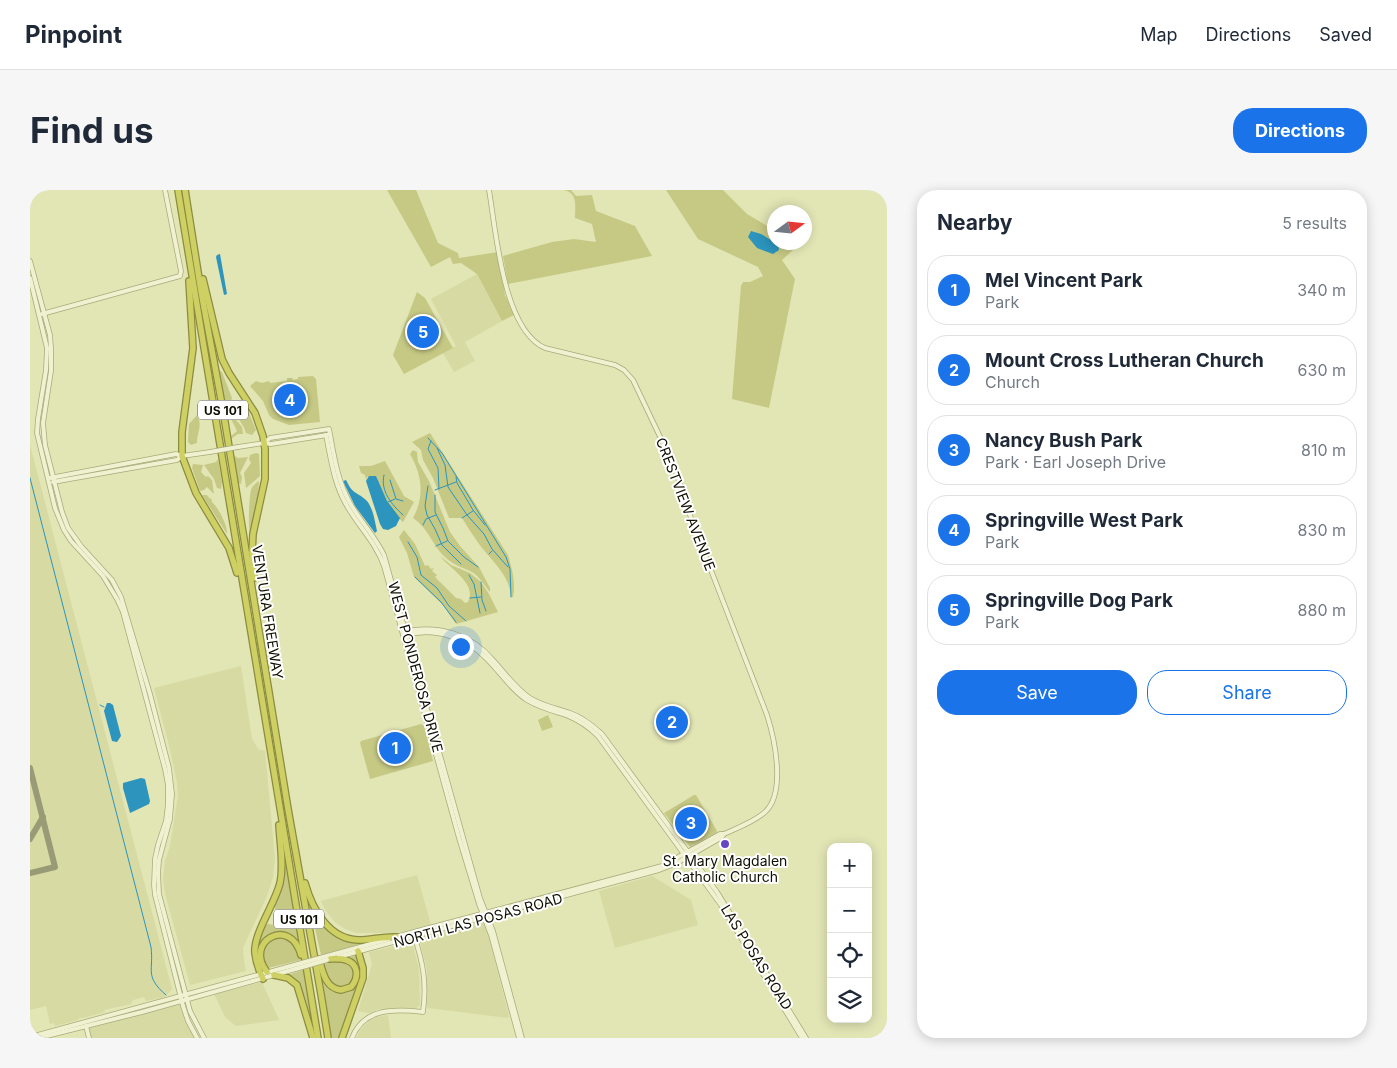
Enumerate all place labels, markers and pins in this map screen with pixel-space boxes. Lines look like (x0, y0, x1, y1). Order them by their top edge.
pin: 5 (407, 313, 439, 351)
pin: 4 (274, 381, 306, 419)
pin: 2 (656, 703, 688, 741)
pin: 1 (379, 729, 411, 767)
pin: 3 (675, 804, 707, 842)
marker: St. Mary Magdalen Catholic Church (719, 838, 731, 850)
place label: St. Mary Magdalen Catholic Church (663, 852, 787, 885)

